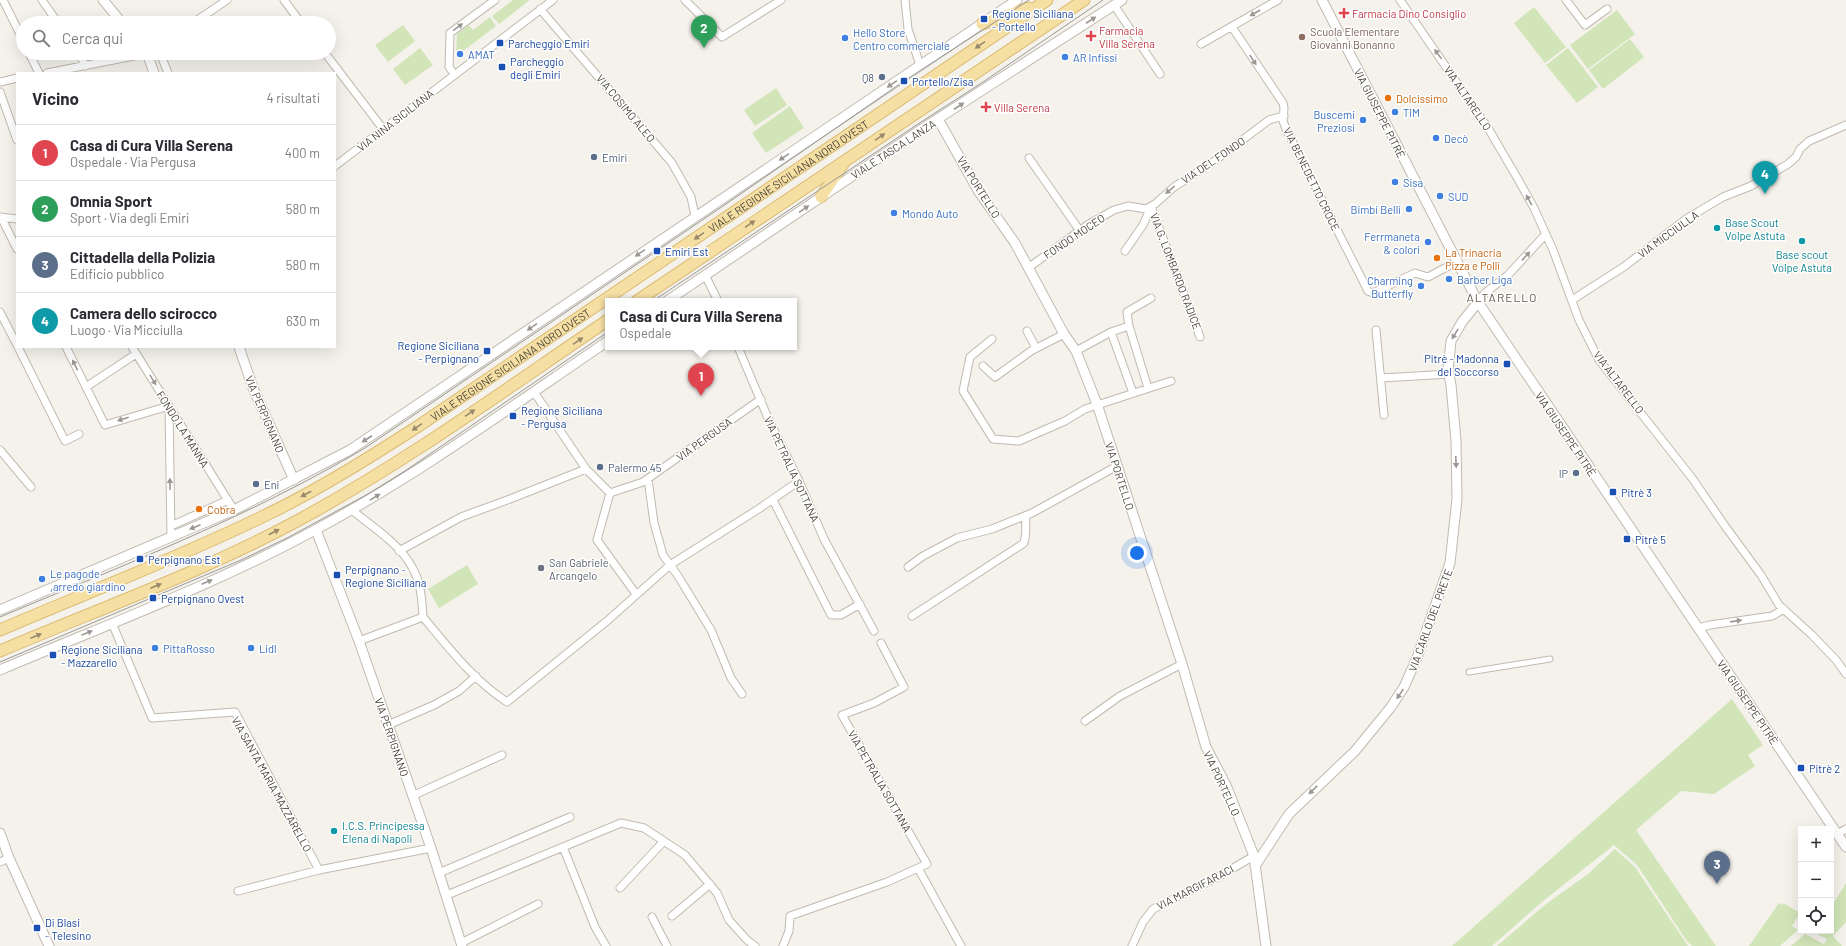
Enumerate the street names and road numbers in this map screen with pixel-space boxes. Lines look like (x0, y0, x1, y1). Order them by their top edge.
street label: VIA ALTARELLO (1442, 63, 1494, 133)
street label: VIA GIUSEPPE PITRÈ (1352, 66, 1408, 160)
street label: VIA COSIMO ALEO (594, 72, 658, 145)
street label: VIA NINA SICILIANA (354, 86, 436, 154)
street label: VIALE REGIONE SICILIANA NORD OVEST (706, 117, 871, 234)
street label: VIALE TASCA LANZA (848, 117, 938, 181)
street label: VIA BENEDETTO CROCE (1281, 125, 1343, 233)
street label: VIA DEL FONDO (1179, 134, 1247, 186)
street label: VIA PORTELLO (955, 154, 1003, 220)
street label: VIA MICCIULLA (1635, 207, 1701, 260)
street label: FONDO MOCEO (1041, 211, 1107, 261)
street label: VIA G. LOMBARDO RADICE (1148, 211, 1204, 331)
street label: VIALE REGIONE SICILIANA NORD OVEST (428, 305, 592, 423)
street label: VIA ALTARELLO (1591, 348, 1647, 416)
street label: VIA PERPIGNANO (243, 373, 287, 455)
street label: FONDO LA MANNA (154, 388, 212, 470)
street label: VIA GIUSEPPE PITRÈ (1533, 389, 1599, 479)
street label: VIA PERGUSA (674, 414, 734, 463)
street label: VIA PETRALIA SOTTANA (762, 414, 822, 524)
street label: VIA PORTELLO (1103, 440, 1137, 512)
street label: VIA CARLO DEL PRETE (1405, 567, 1455, 673)
street label: VIA GIUSEPPE PITRÈ (1715, 657, 1781, 747)
street label: VIA PERPIGNANO (372, 696, 412, 778)
street label: VIA SANTA MARIA MAZZARELLO (229, 714, 315, 854)
street label: VIA PETRALIA SOTTANA (846, 728, 915, 834)
street label: VIA PORTELLO (1201, 748, 1243, 818)
street label: VIA MARGIFARACI (1154, 862, 1236, 912)

